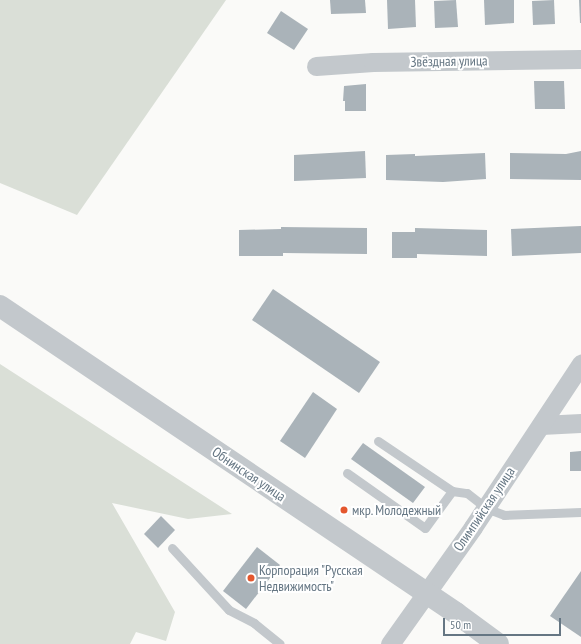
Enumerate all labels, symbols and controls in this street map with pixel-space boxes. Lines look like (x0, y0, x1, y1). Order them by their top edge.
street label: Звёздная улица (410, 52, 488, 70)
street label: Обнинская улица (209, 443, 289, 505)
street label: Олимпийская улица (450, 464, 518, 554)
place label: мкр. Молодежный (352, 502, 442, 518)
marker: мкр. Молодежный (339, 505, 349, 515)
place label: Корпорация "Русская Недвижимость" (259, 562, 364, 594)
marker: Корпорация "Русская Недвижимость" (246, 573, 256, 583)
scale bar (445, 610, 563, 636)
text: 50 m (450, 617, 471, 632)

